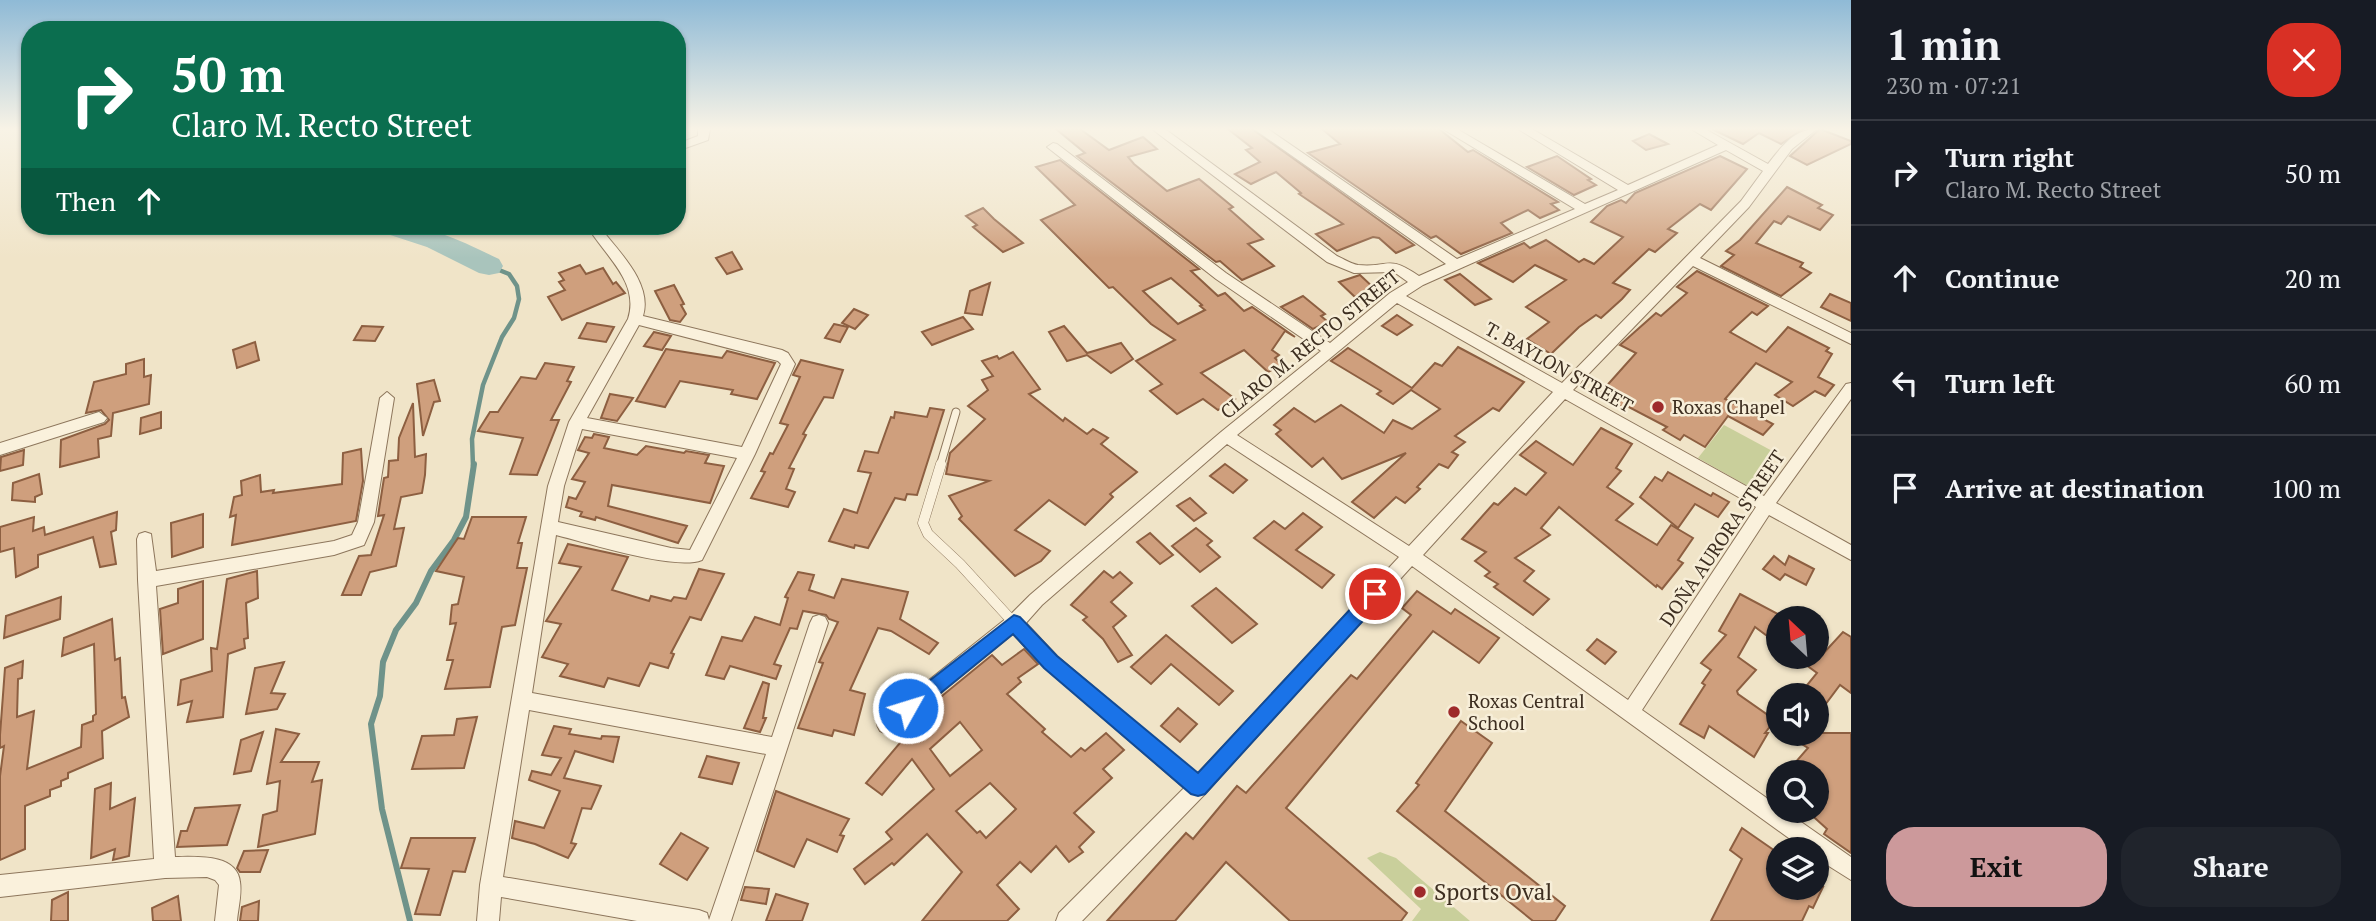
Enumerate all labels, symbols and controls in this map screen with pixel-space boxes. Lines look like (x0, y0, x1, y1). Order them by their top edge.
text: 1 min (1886, 16, 2001, 72)
button: close (2267, 23, 2341, 97)
text: 50 m (171, 41, 285, 106)
icon: right (56, 49, 147, 140)
text: 230 m · 07:21 (1886, 70, 2021, 101)
text: Claro M. Recto Street (171, 104, 472, 146)
text: Turn right (1945, 140, 2074, 174)
icon: right (1886, 154, 1924, 192)
text: 50 m (2285, 156, 2341, 190)
text: Claro M. Recto Street (1945, 174, 2161, 205)
icon: ahead (130, 182, 168, 220)
text: Then (56, 184, 116, 218)
icon: ahead (1886, 259, 1924, 297)
text: Continue (1945, 261, 2059, 295)
text: 20 m (2285, 261, 2341, 295)
street label: CLARO M. RECTO STREET (1215, 263, 1405, 424)
street label: T. BAYLON STREET (1481, 315, 1638, 418)
icon: left (1886, 364, 1924, 402)
text: Turn left (1945, 366, 2055, 400)
text: 60 m (2285, 366, 2341, 400)
place label: Roxas Chapel (1672, 394, 1785, 419)
marker: Roxas Chapel (1650, 399, 1666, 415)
street label: DOÑA AURORA STREET (1653, 445, 1790, 630)
icon: arrive (1886, 469, 1924, 507)
text: Arrive at destination (1945, 471, 2204, 505)
text: 100 m (2271, 471, 2341, 505)
pin (1345, 564, 1405, 624)
icon: arrive (1356, 575, 1394, 613)
north arrow (1766, 606, 1829, 668)
map controls (1766, 606, 1829, 900)
position arrow (871, 671, 945, 745)
button: sound (1766, 683, 1829, 746)
place label: Roxas Central School (1468, 688, 1585, 735)
marker: Roxas Central School (1446, 704, 1462, 720)
button: search (1766, 760, 1829, 823)
button: Exit (1886, 827, 2107, 907)
button: Share (2121, 827, 2341, 907)
button: layers (1766, 837, 1829, 900)
place label: Sports Oval (1434, 876, 1552, 907)
marker: Sports Oval (1412, 884, 1428, 900)

